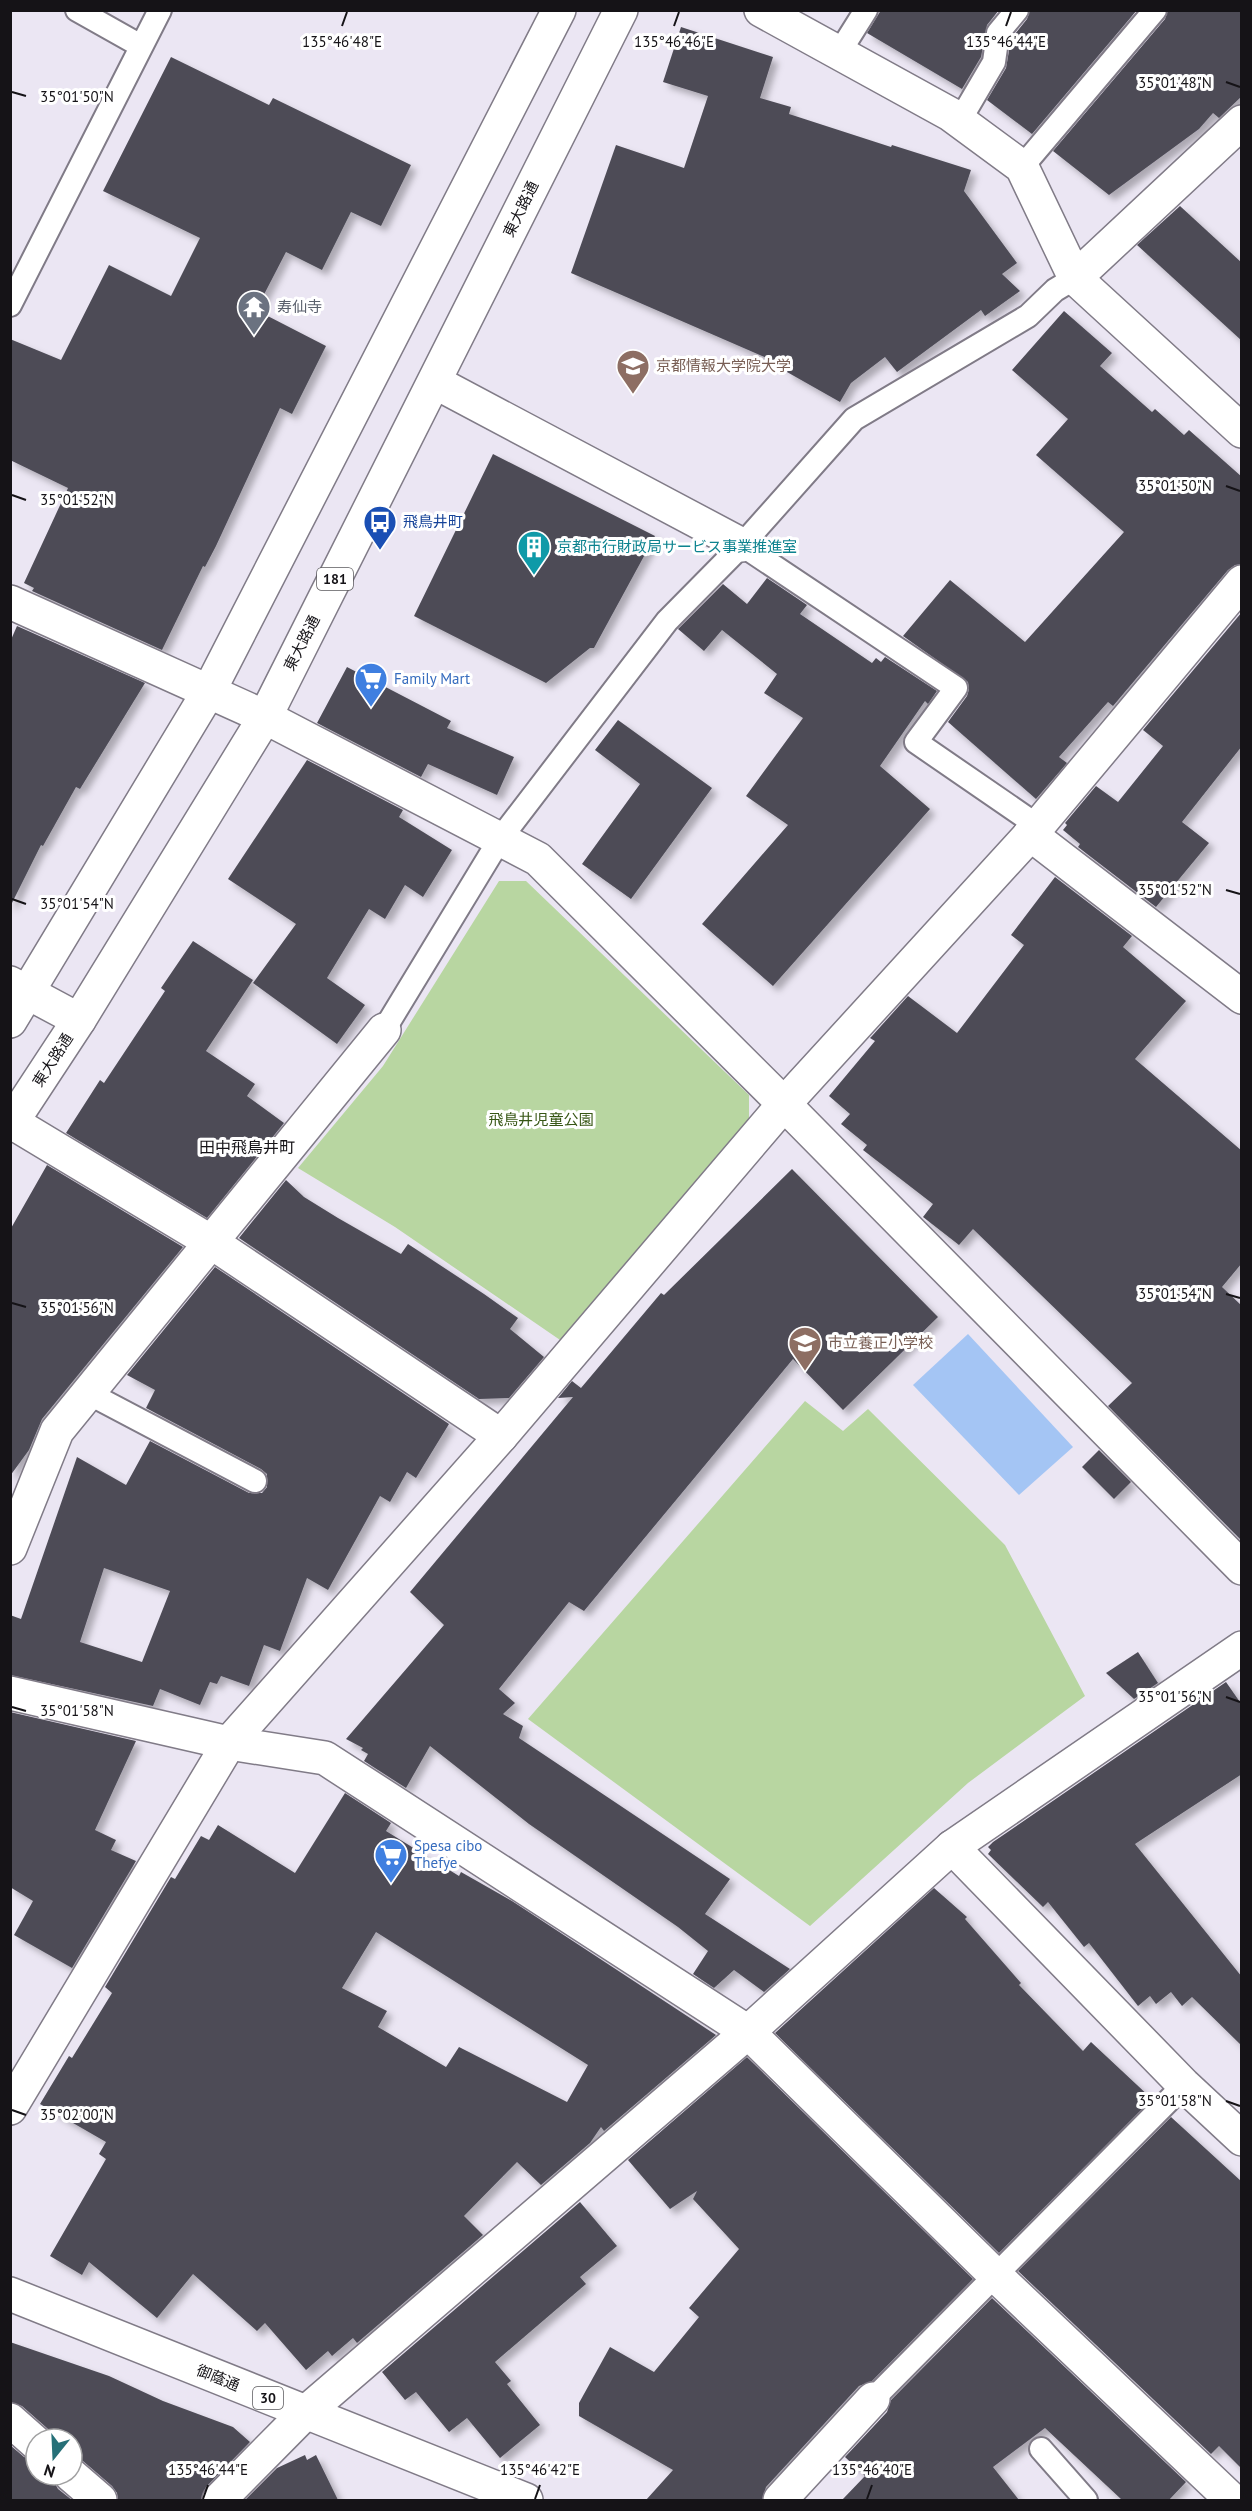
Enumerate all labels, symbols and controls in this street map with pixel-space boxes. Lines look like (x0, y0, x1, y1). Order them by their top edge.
text: 135°46'48"E (302, 32, 382, 51)
text: 135°46'46"E (634, 32, 714, 51)
text: 135°46'44"E (966, 32, 1046, 51)
text: 35°01'48"N (1138, 73, 1212, 92)
text: 35°01'50"N (40, 87, 114, 106)
street label: 東大路通 (499, 178, 542, 240)
temple icon: 寿仙寺 (236, 289, 272, 336)
place label: 寿仙寺 (277, 297, 322, 316)
school or university icon: 京都情報大学院大学 (615, 348, 651, 395)
place label: 京都情報大学院大学 (656, 356, 791, 375)
text: 35°01'50"N (1138, 476, 1212, 495)
text: 35°01'52"N (40, 490, 114, 509)
bus stop icon: 飛鳥井町 (362, 504, 398, 551)
place label: 飛鳥井町 (403, 512, 463, 531)
building icon: 京都市行財政局サービス事業推進室 (516, 529, 552, 576)
place label: 京都市行財政局サービス事業推進室 (557, 537, 797, 556)
road number: 181 (317, 568, 353, 590)
street label: 東大路通 (279, 612, 324, 674)
supermarket icon: Family Mart (353, 661, 389, 708)
place label: Family Mart (394, 669, 470, 688)
text: 35°01'52"N (1138, 880, 1212, 899)
text: 35°01'54"N (40, 894, 114, 913)
street label: 東大路通 (28, 1029, 77, 1090)
park label: 飛鳥井児童公園 (488, 1110, 594, 1129)
district label: 田中飛鳥井町 (199, 1137, 295, 1157)
text: 35°01'54"N (1138, 1284, 1212, 1303)
text: 35°01'56"N (40, 1298, 114, 1317)
school or university icon: 市立養正小学校 (787, 1325, 823, 1372)
place label: 市立養正小学校 (828, 1333, 933, 1352)
text: 35°01'56"N (1138, 1687, 1212, 1706)
text: 35°01'58"N (40, 1701, 114, 1720)
place label: Spesa cibo Thefye (414, 1836, 482, 1872)
supermarket icon: Spesa cibo Thefye (373, 1837, 409, 1884)
text: 35°01'58"N (1138, 2091, 1212, 2110)
text: 35°02'00"N (40, 2105, 114, 2124)
street label: 御蔭通 (194, 2360, 243, 2395)
road number: 30 (253, 2387, 283, 2409)
north arrow (24, 2427, 84, 2487)
text: N (41, 2460, 57, 2482)
text: 135°46'44"E (168, 2460, 248, 2479)
text: 135°46'42"E (500, 2460, 580, 2479)
text: 135°46'40"E (832, 2460, 912, 2479)

